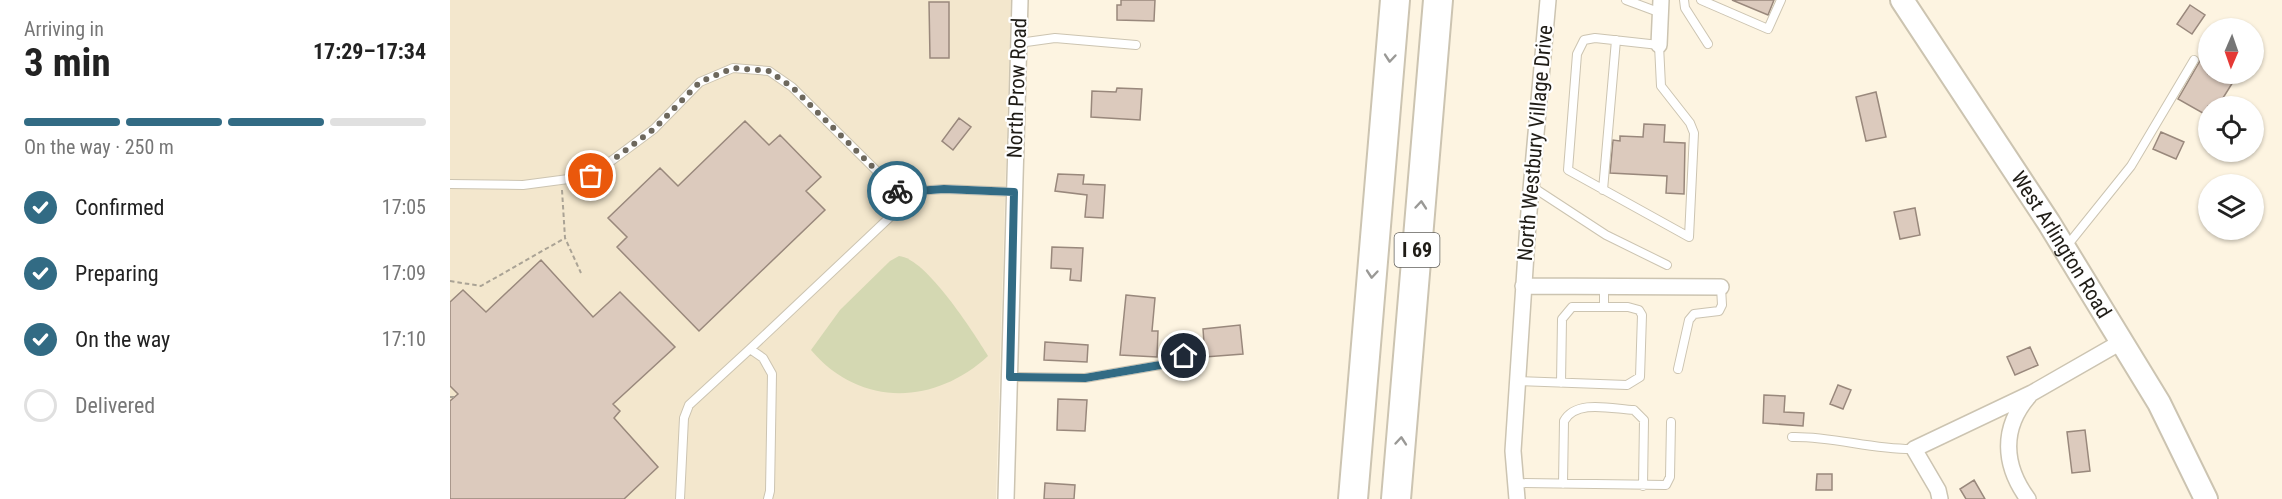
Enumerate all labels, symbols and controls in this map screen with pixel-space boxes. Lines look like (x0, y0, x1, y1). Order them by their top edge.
text: Arriving in (24, 17, 104, 41)
street label: North Prow Road (1003, 17, 1031, 159)
north arrow (2198, 18, 2264, 84)
map controls (2198, 18, 2264, 240)
street label: North Westbury Village Drive (1513, 24, 1557, 262)
text: 17:29–17:34 (313, 39, 426, 64)
text: 3 min (24, 40, 111, 86)
one-way arrow (1384, 54, 1397, 63)
button: locate (2198, 96, 2264, 162)
text: On the way · 250 m (24, 135, 174, 159)
pin (565, 150, 616, 201)
icon: bag (574, 159, 607, 192)
courier (867, 161, 927, 221)
street label: West Arlington Road (2006, 167, 2116, 322)
button: layers (2198, 174, 2264, 240)
icon: bike (881, 175, 914, 208)
icon: check (24, 191, 57, 224)
text: Confirmed (75, 195, 164, 220)
text: 17:05 (382, 195, 426, 219)
one-way arrow (1414, 200, 1427, 209)
road number: I 69 (1394, 233, 1440, 267)
icon: check (24, 257, 57, 290)
text: Preparing (75, 261, 159, 286)
text: 17:09 (382, 261, 426, 285)
one-way arrow (1366, 269, 1379, 278)
icon: check (24, 323, 57, 356)
text: On the way (75, 327, 170, 352)
text: 17:10 (382, 327, 426, 351)
pin (1158, 330, 1209, 381)
icon: home (1167, 339, 1200, 372)
text: Delivered (75, 393, 155, 418)
one-way arrow (1394, 436, 1407, 445)

